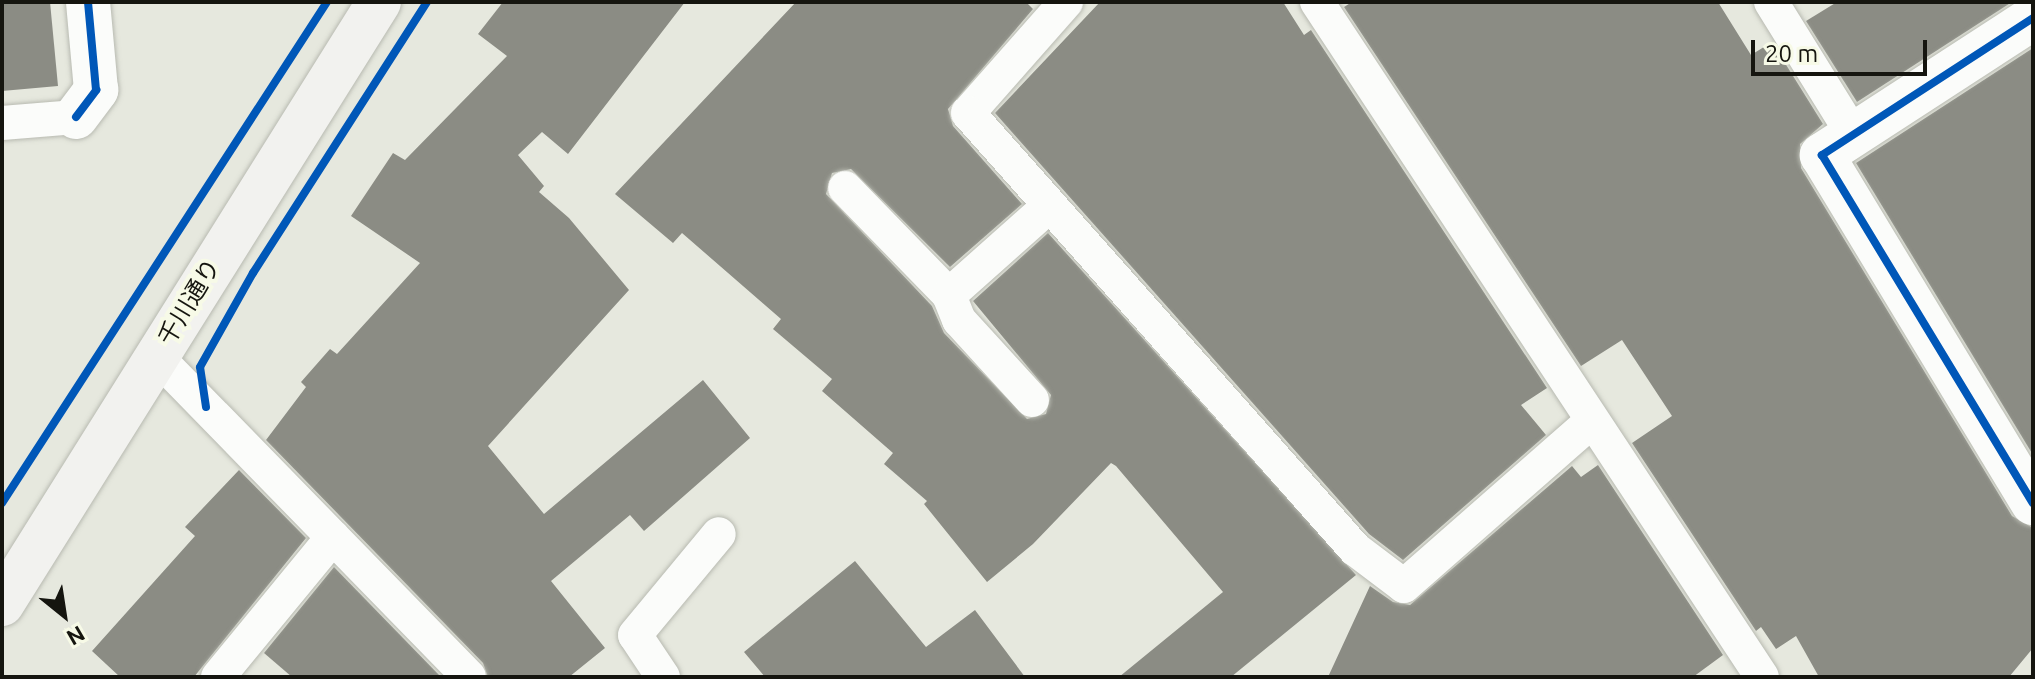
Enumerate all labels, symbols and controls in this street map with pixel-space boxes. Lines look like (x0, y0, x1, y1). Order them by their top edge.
scale bar (1755, 24, 1931, 74)
text: 20 m (1765, 40, 1818, 67)
street label: 千川通り (152, 253, 226, 351)
north arrow (24, 575, 104, 655)
text: N (63, 621, 90, 651)

